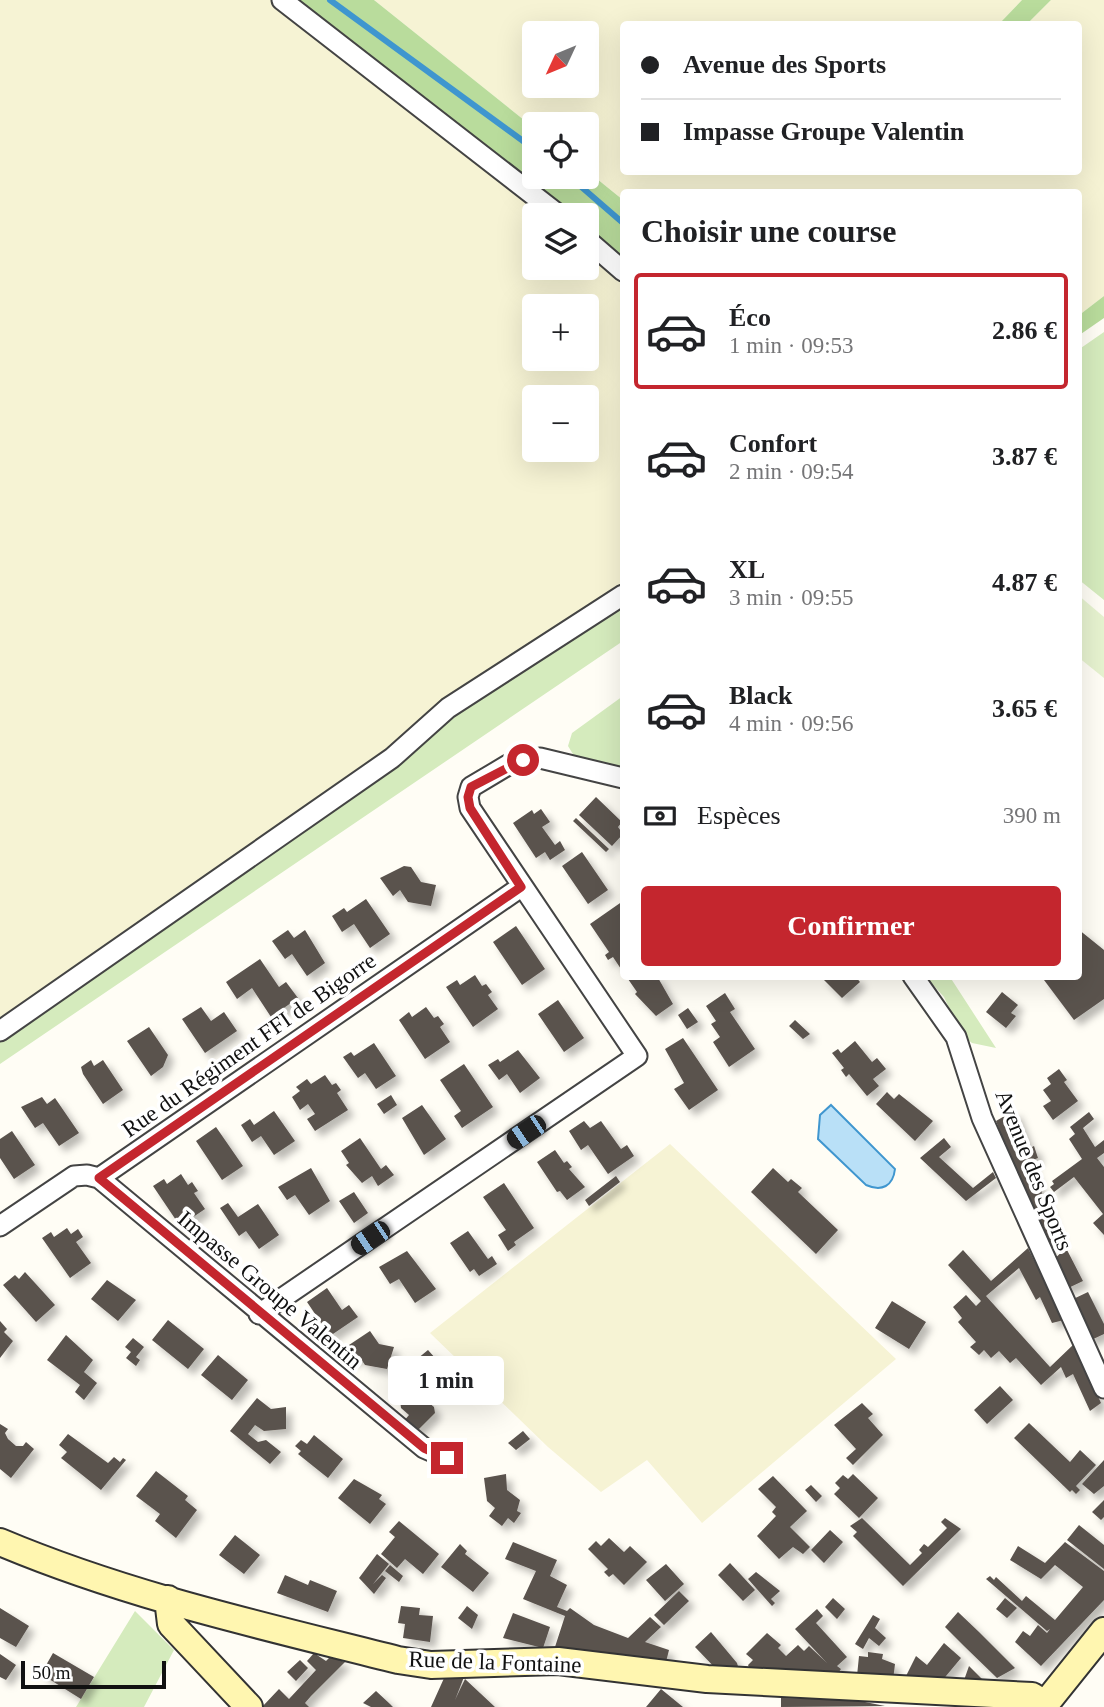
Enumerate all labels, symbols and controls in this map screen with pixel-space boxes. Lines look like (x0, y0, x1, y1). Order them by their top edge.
north arrow (522, 21, 598, 98)
map controls (522, 21, 599, 462)
text: Avenue des Sports (683, 50, 886, 79)
button: locate (522, 112, 599, 189)
text: Impasse Groupe Valentin (683, 117, 964, 146)
button: layers (522, 203, 599, 280)
text: Choisir une course (641, 213, 896, 249)
button: + (522, 294, 599, 371)
icon: car (645, 300, 708, 363)
text: Éco (729, 303, 771, 332)
text: 2.86 € (992, 316, 1057, 345)
text: 1 min · 09:53 (729, 333, 854, 358)
button: − (522, 385, 599, 462)
icon: car (645, 426, 708, 489)
text: Confort (729, 429, 817, 458)
text: 3.87 € (992, 442, 1057, 471)
text: 2 min · 09:54 (729, 459, 854, 484)
icon: car (645, 552, 708, 615)
text: XL (729, 555, 765, 584)
text: 4.87 € (992, 568, 1057, 597)
text: 3 min · 09:55 (729, 585, 854, 610)
icon: car (645, 678, 708, 741)
text: Black (729, 681, 793, 710)
text: 3.65 € (992, 694, 1057, 723)
text: 4 min · 09:56 (729, 711, 854, 736)
route start (507, 744, 539, 776)
icon: cash (641, 797, 679, 835)
text: Espèces (697, 801, 781, 830)
text: 390 m (1003, 803, 1061, 828)
button: Confirmer (641, 886, 1061, 966)
street label: Rue du Régiment FFI de Bigorre (118, 948, 380, 1142)
street label: Avenue des Sports (990, 1086, 1078, 1254)
car (503, 1112, 550, 1152)
street label: Impasse Groupe Valentin (173, 1206, 367, 1374)
car (347, 1218, 394, 1258)
callout: 1 min (389, 1356, 505, 1406)
text: 1 min (418, 1368, 474, 1393)
route end (431, 1442, 463, 1474)
street label: Rue de la Fontaine (408, 1646, 582, 1678)
scale bar (21, 1658, 166, 1690)
text: 50 m (32, 1662, 71, 1683)

